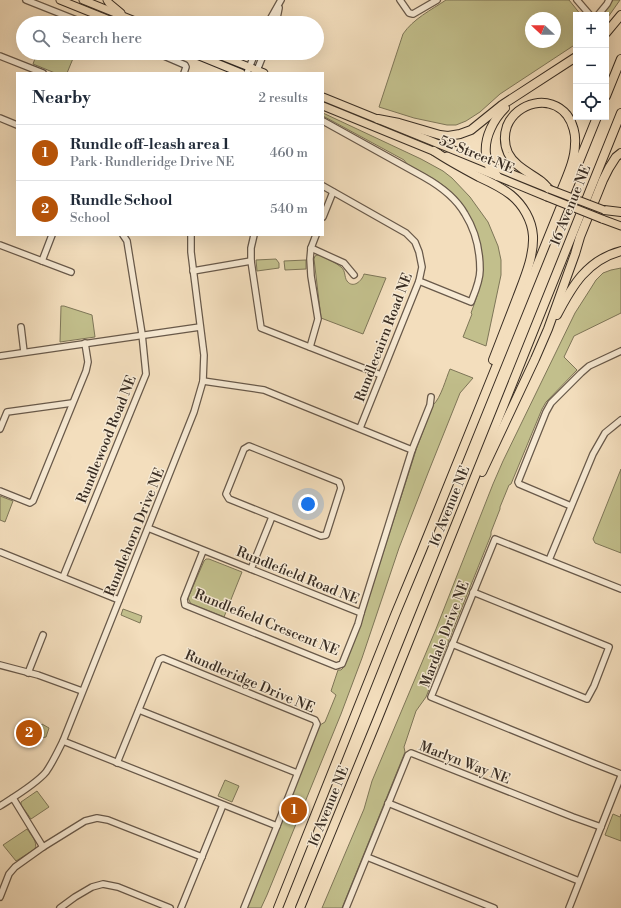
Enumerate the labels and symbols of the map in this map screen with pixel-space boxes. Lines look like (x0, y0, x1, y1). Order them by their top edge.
north arrow (525, 12, 561, 48)
street label: 52 Street NE (436, 132, 517, 178)
street label: 16 Avenue NE (546, 162, 595, 249)
street label: Rundlecairn Road NE (351, 270, 417, 404)
street label: Rundlewood Road NE (73, 373, 141, 506)
street label: 16 Avenue NE (425, 463, 474, 550)
street label: Rundlehorn Drive NE (101, 465, 169, 599)
your location (298, 494, 318, 514)
street label: Rundlefield Road NE (233, 543, 362, 609)
street label: Mardale Drive NE (416, 578, 474, 690)
street label: Rundlefield Crescent NE (191, 586, 342, 660)
street label: Rundleridge Drive NE (182, 646, 317, 718)
pin: 2 (16, 718, 42, 748)
street label: Marlyn Way NE (417, 737, 513, 789)
street label: 16 Avenue NE (304, 763, 353, 850)
pin: 1 (281, 795, 307, 825)

